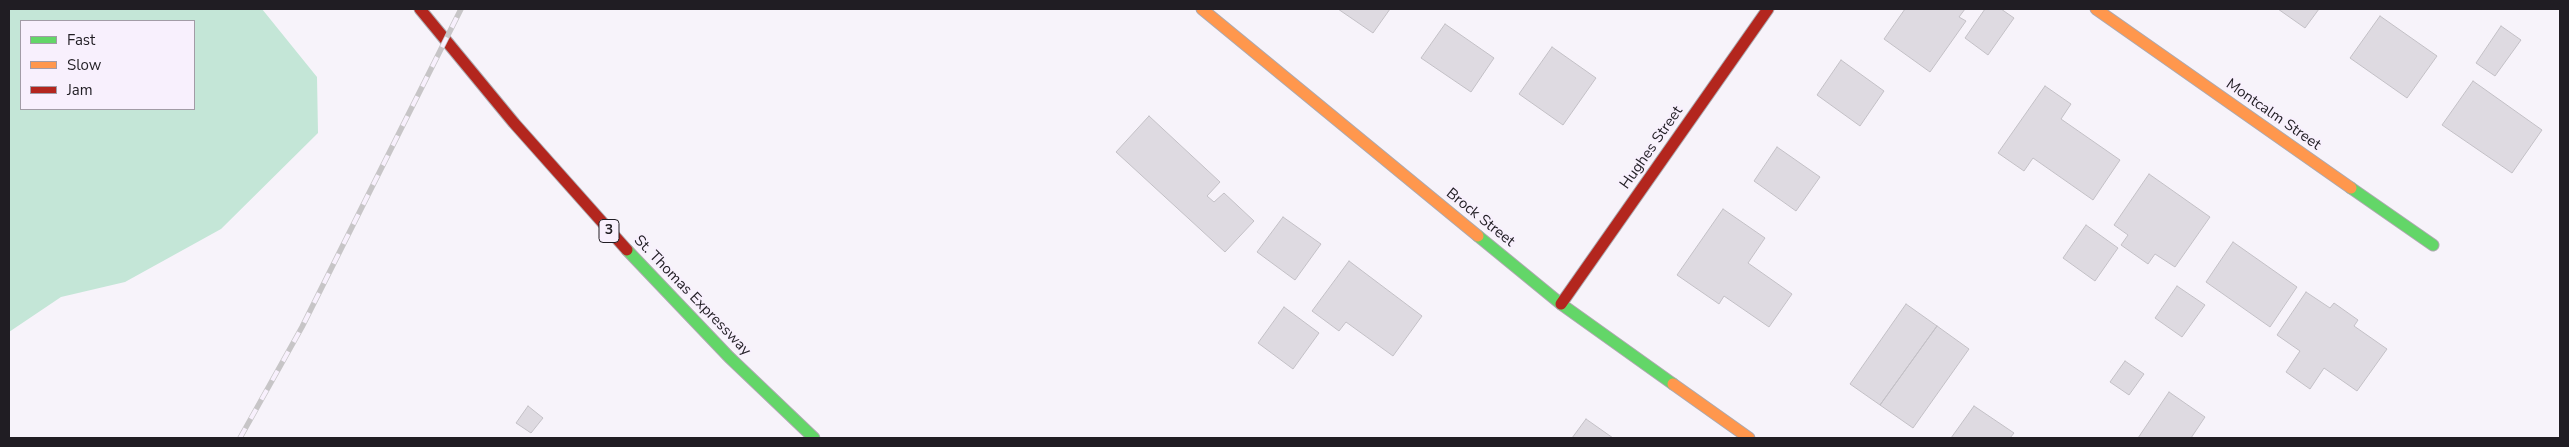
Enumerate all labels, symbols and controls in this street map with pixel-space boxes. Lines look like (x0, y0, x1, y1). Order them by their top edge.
legend (20, 20, 195, 110)
text: Fast (67, 30, 95, 50)
text: Slow (67, 55, 101, 75)
street label: Montcalm Street (2222, 76, 2324, 154)
text: Jam (67, 80, 93, 100)
street label: Hughes Street (1617, 103, 1687, 193)
street label: Brock Street (1442, 185, 1518, 251)
road number: 3 (599, 220, 619, 242)
street label: St. Thomas Expressway (630, 232, 754, 360)

